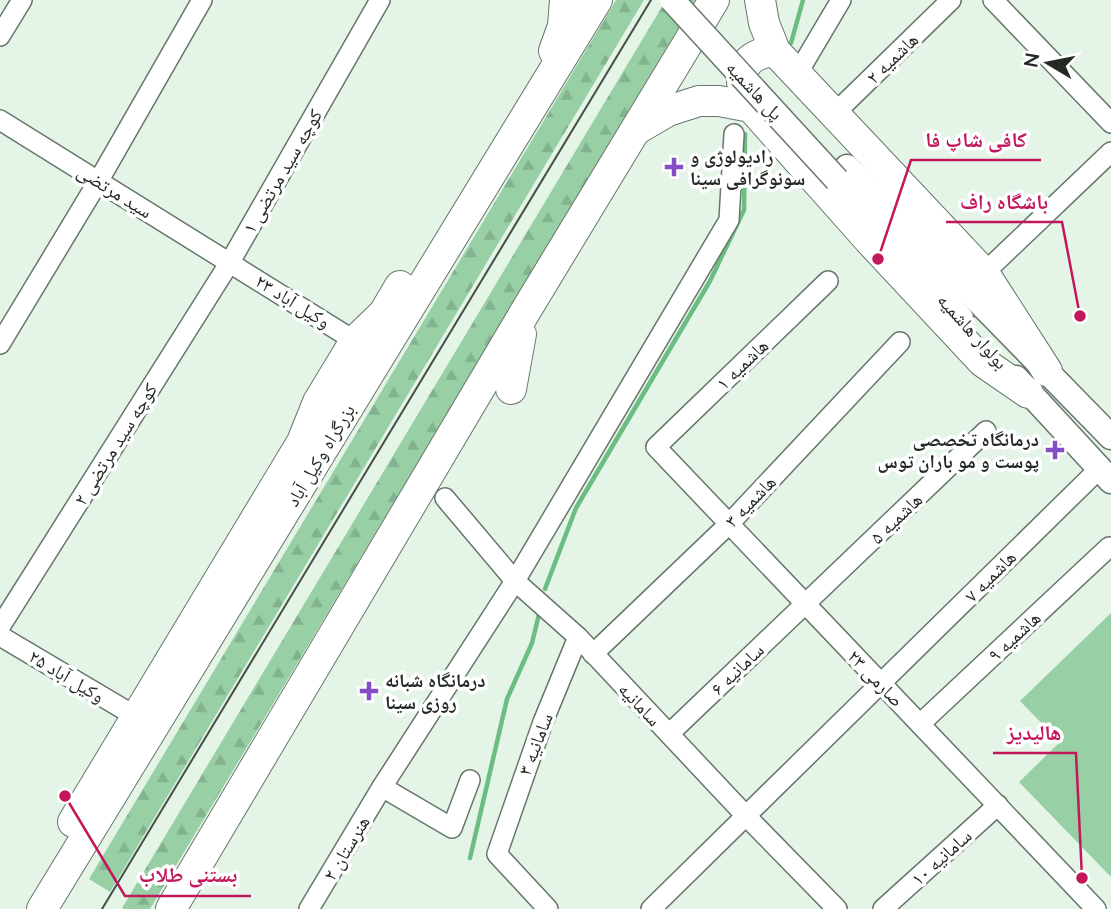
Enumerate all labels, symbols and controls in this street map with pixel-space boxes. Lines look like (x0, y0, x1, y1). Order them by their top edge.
street label: هاشمیه ۲ (861, 27, 923, 88)
north arrow (1013, 28, 1083, 98)
text: N (1018, 51, 1043, 69)
street label: پل هاشمیه (721, 55, 789, 125)
street label: کوچه سید مرتضی ۱ (237, 104, 327, 237)
callout: کافی شاپ فا (911, 118, 1041, 160)
text: کافی شاپ فا (925, 126, 1027, 153)
place label: رادیولوژی و سونوگرافی سینا (690, 144, 805, 190)
marker: رادیولوژی و سونوگرافی سینا (664, 157, 684, 177)
street label: سید مرتضی (73, 159, 157, 223)
callout: باشگاه راف (946, 180, 1062, 222)
text: باشگاه راف (960, 188, 1048, 214)
street label: ۲۳ وکیل آباد (251, 269, 335, 333)
street label: بولوار هاشمیه (933, 288, 1013, 374)
street label: هاشمیه ۱ (711, 333, 773, 394)
street label: کوچه سید مرتضی ۲ (68, 378, 162, 510)
street label: بزرگراه وکیل آباد (280, 399, 360, 511)
place label: درمانگاه تخصصی پوست و مو باران توس (878, 427, 1039, 473)
marker: درمانگاه تخصصی پوست و مو باران توس (1045, 440, 1065, 460)
street label: هاشمیه ۳ (719, 470, 780, 532)
street label: هاشمیه ۵ (865, 487, 927, 548)
street label: هاشمیه ۷ (959, 545, 1021, 607)
street label: هاشمیه ۹ (983, 606, 1045, 666)
street label: سامانیه ۶ (705, 638, 768, 700)
street label: ۲۵ وکیل آباد (25, 644, 109, 708)
street label: صارمی ۲۳ (843, 644, 909, 712)
place label: درمانگاه شبانه روزی سینا (385, 668, 486, 714)
street label: سامانیه (614, 677, 666, 731)
marker: درمانگاه شبانه روزی سینا (359, 681, 379, 701)
street label: سامانیه ۳ (512, 709, 557, 778)
callout: هالیدیز (993, 711, 1076, 753)
text: هالیدیز (1006, 719, 1061, 745)
street label: هنرستان ۲ (317, 811, 375, 885)
street label: سامانیه ۱۰ (906, 824, 976, 890)
callout: بستنی طلاب (125, 854, 251, 896)
text: بستنی طلاب (139, 861, 237, 888)

